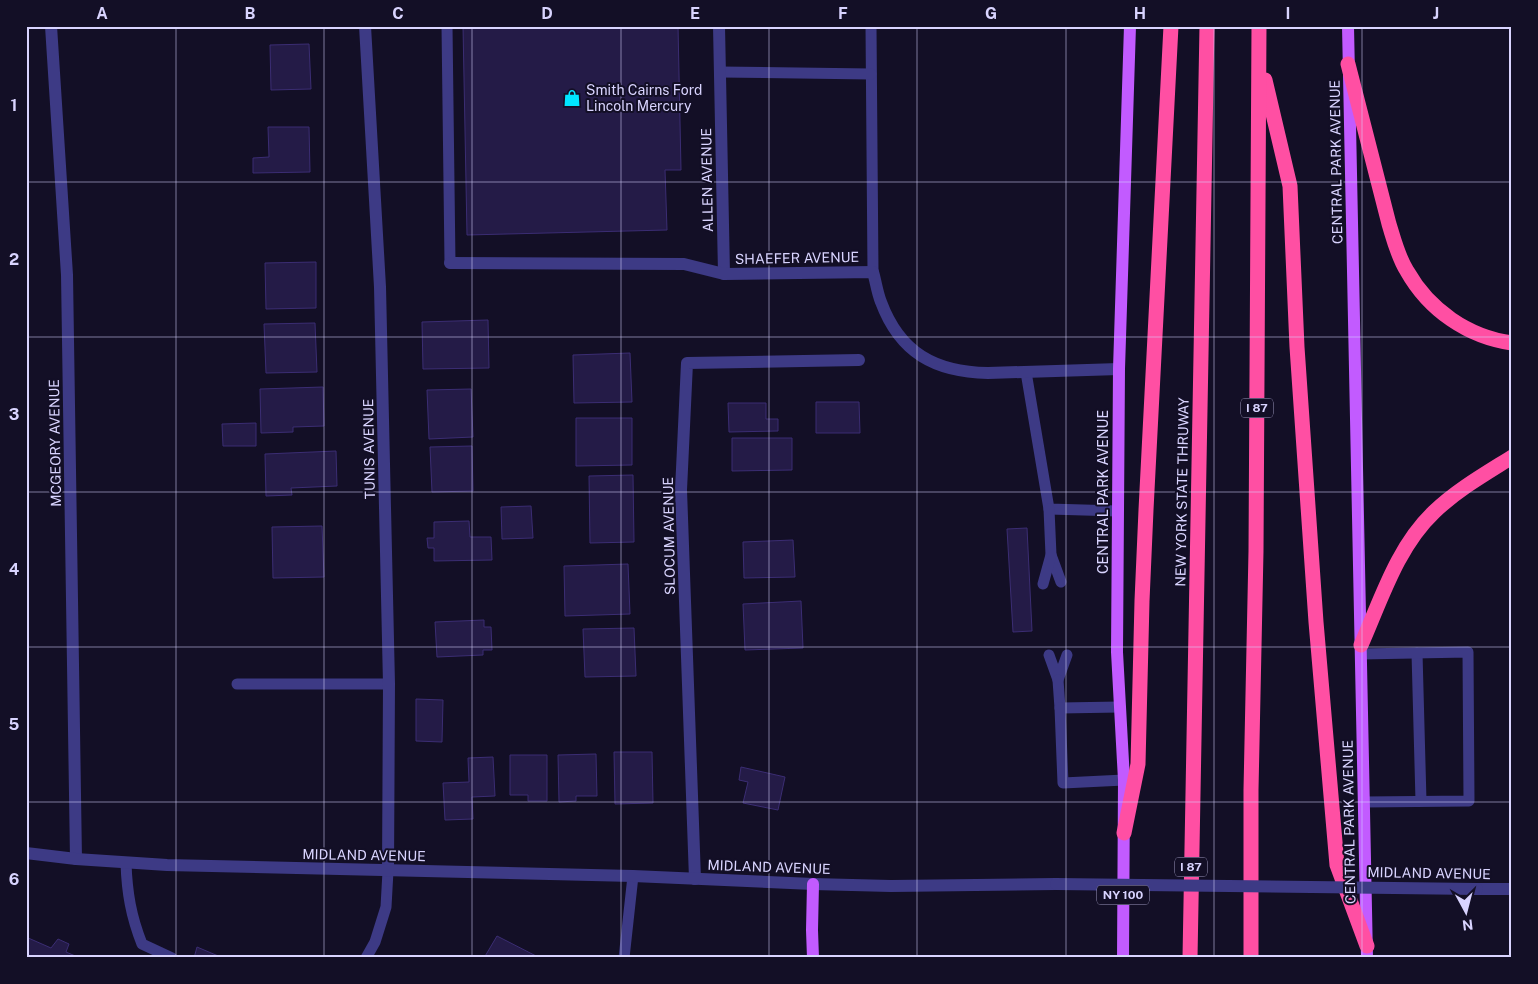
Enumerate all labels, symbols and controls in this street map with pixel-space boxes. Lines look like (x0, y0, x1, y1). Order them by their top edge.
text: A (96, 4, 108, 23)
text: B (245, 4, 256, 23)
text: C (392, 4, 404, 23)
text: D (541, 4, 553, 23)
text: E (690, 4, 700, 23)
text: F (838, 4, 848, 23)
text: G (985, 4, 997, 23)
text: H (1134, 4, 1146, 23)
text: I (1286, 4, 1290, 23)
text: J (1433, 4, 1439, 23)
street label: CENTRAL PARK AVENUE (1327, 80, 1345, 244)
place label: Smith Cairns Ford Lincoln Mercury (586, 82, 702, 114)
shop icon: Smith Cairns Ford Lincoln Mercury (562, 88, 582, 108)
text: 1 (11, 96, 17, 115)
street label: ALLEN AVENUE (698, 128, 716, 232)
street label: SHAEFER AVENUE (735, 249, 859, 267)
text: 2 (9, 250, 19, 269)
street label: MCGEORY AVENUE (46, 379, 64, 507)
street label: NEW YORK STATE THRUWAY (1172, 397, 1192, 587)
street label: TUNIS AVENUE (360, 398, 378, 500)
road number: I 87 (1241, 398, 1273, 418)
text: 3 (9, 405, 19, 424)
street label: CENTRAL PARK AVENUE (1095, 410, 1111, 574)
street label: SLOCUM AVENUE (660, 477, 678, 595)
text: 4 (9, 560, 20, 579)
text: 5 (9, 715, 20, 734)
street label: CENTRAL PARK AVENUE (1340, 740, 1358, 904)
street label: MIDLAND AVENUE (302, 846, 426, 864)
street label: MIDLAND AVENUE (707, 857, 831, 877)
road number: I 87 (1175, 858, 1207, 876)
street label: MIDLAND AVENUE (1367, 864, 1491, 882)
text: 6 (9, 870, 19, 889)
road number: NY 100 (1097, 886, 1149, 904)
north arrow (1440, 886, 1490, 936)
text: N (1461, 916, 1474, 934)

